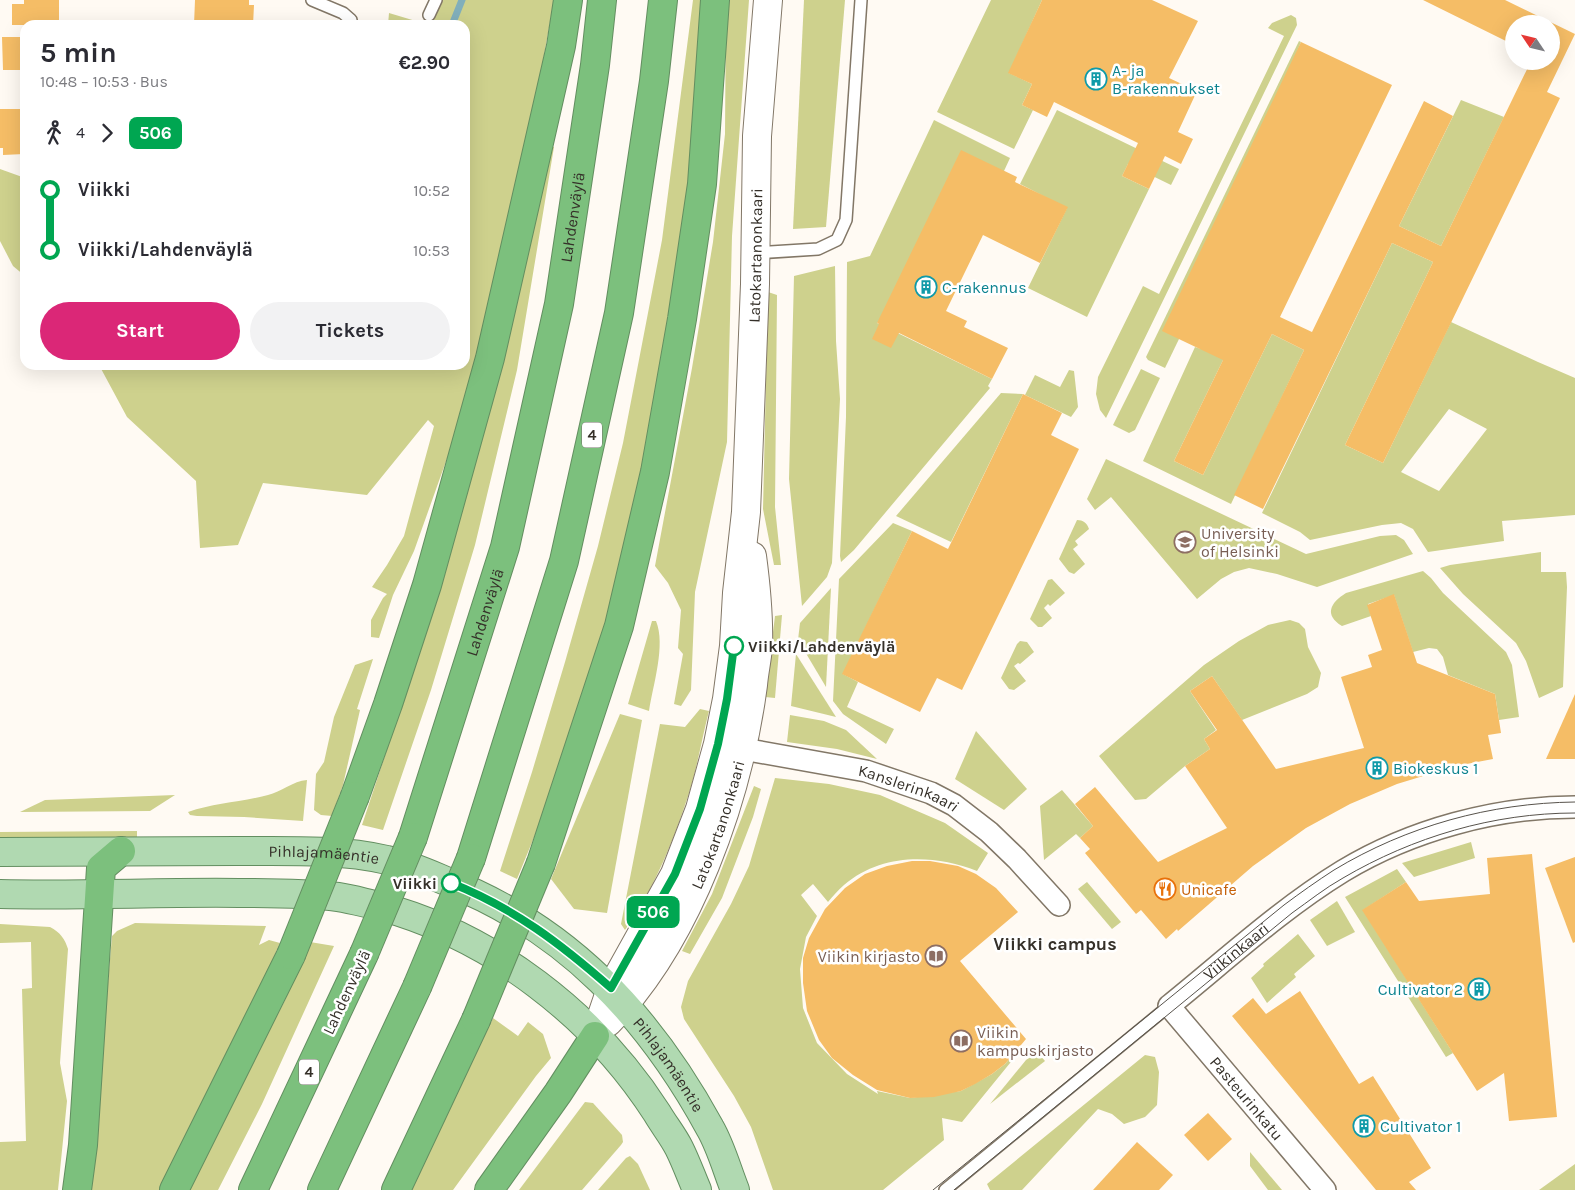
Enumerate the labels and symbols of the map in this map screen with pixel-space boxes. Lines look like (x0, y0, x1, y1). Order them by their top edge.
north arrow (1505, 15, 1560, 70)
place label: A- ja B-rakennukset (1112, 61, 1220, 98)
building icon: A- ja B-rakennukset (1084, 67, 1108, 91)
street label: Lahdenväylä (556, 171, 589, 264)
street label: Latokartanonkaari (744, 188, 766, 323)
building icon: C-rakennus (914, 275, 938, 299)
place label: C-rakennus (942, 278, 1027, 297)
road number: 4 (582, 422, 602, 448)
place label: University of Helsinki (1201, 524, 1279, 561)
school or university icon: University of Helsinki (1173, 530, 1197, 554)
street label: Lahdenväylä (462, 566, 508, 658)
marker: Viikki/Lahdenväylä (724, 636, 744, 656)
place label: Viikki/Lahdenväylä (748, 637, 895, 656)
building icon: Biokeskus 1 (1365, 756, 1389, 780)
street label: Latokartanonkaari (687, 758, 748, 892)
place label: Biokeskus 1 (1393, 759, 1478, 778)
street label: Kanslerinkaari (857, 761, 963, 816)
street label: Pihlajamäentie (268, 842, 381, 868)
marker: Viikki (441, 873, 461, 893)
place label: Viikki (393, 874, 437, 893)
restaurant icon: Unicafe (1153, 877, 1177, 901)
place label: Unicafe (1181, 880, 1237, 899)
line badge: 506 (624, 896, 682, 928)
street label: Viikinkaari (1200, 918, 1273, 984)
district label: Viikki campus (993, 933, 1117, 955)
library icon: Viikin kirjasto (924, 944, 948, 968)
street label: Lahdenväylä (319, 947, 374, 1037)
place label: Viikin kirjasto (818, 947, 920, 966)
building icon: Cultivator 2 (1467, 977, 1491, 1001)
place label: Cultivator 2 (1378, 980, 1463, 999)
street label: Pihlajamäentie (629, 1013, 708, 1115)
place label: Viikin kampuskirjasto (977, 1023, 1094, 1060)
library icon: Viikin kampuskirjasto (949, 1029, 973, 1053)
street label: Pasteurinkatu (1206, 1052, 1287, 1144)
road number: 4 (299, 1060, 319, 1084)
building icon: Cultivator 1 (1352, 1114, 1376, 1138)
place label: Cultivator 1 (1380, 1117, 1461, 1136)

